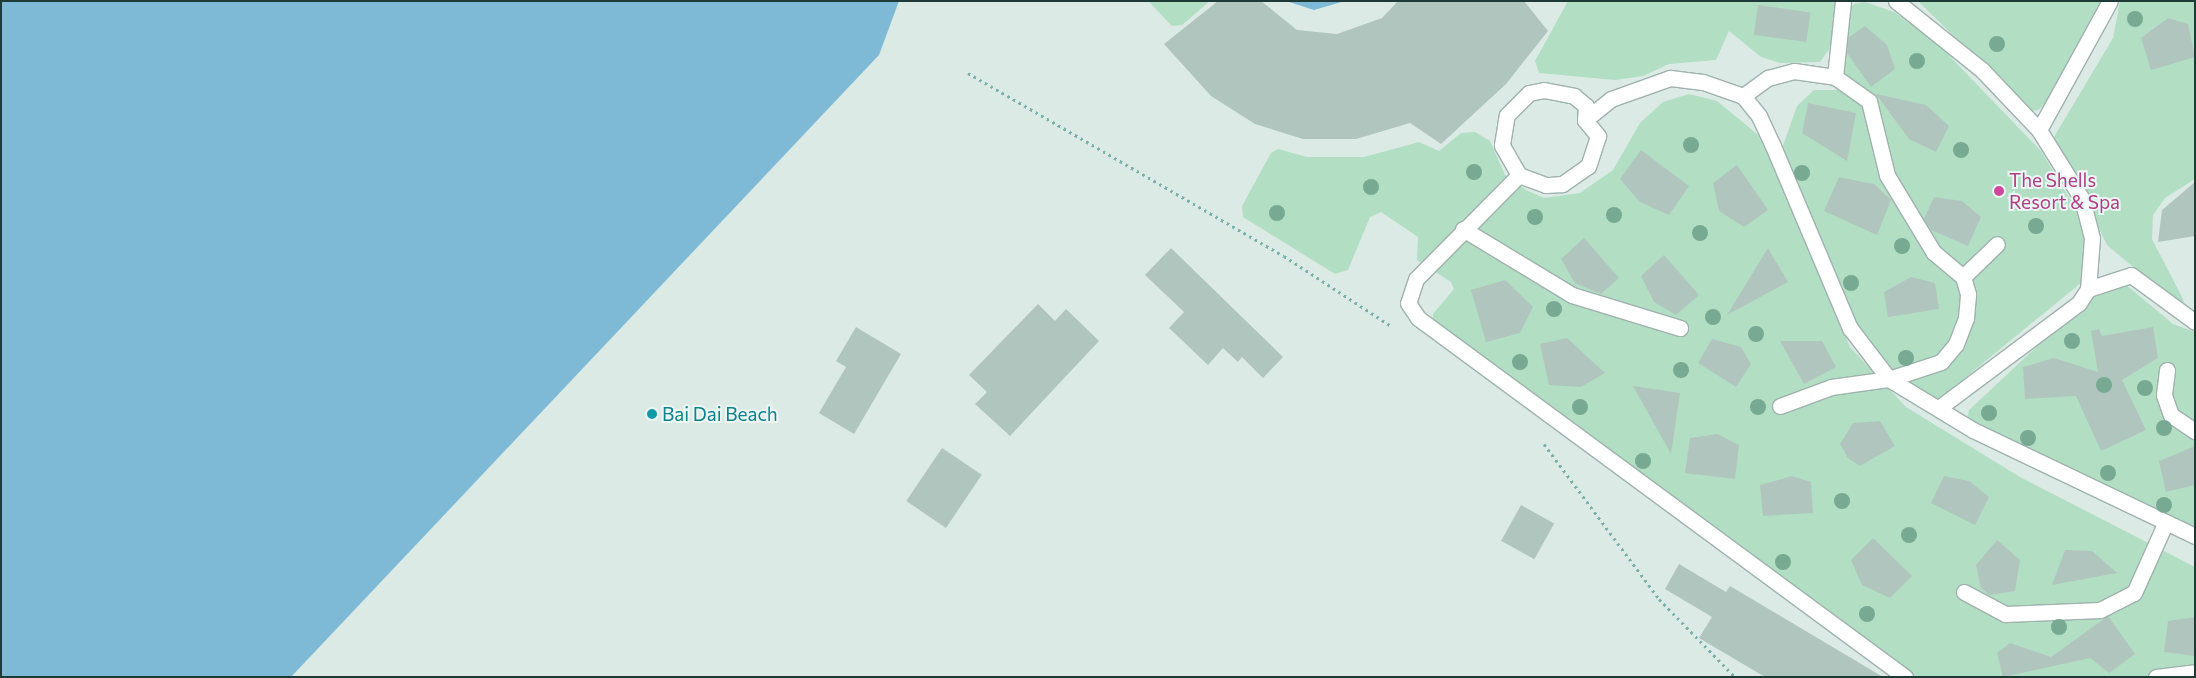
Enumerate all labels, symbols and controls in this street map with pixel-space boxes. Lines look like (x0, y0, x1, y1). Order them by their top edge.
place label: The Shells Resort & Spa (2009, 169, 2120, 213)
marker: The Shells Resort & Spa (1993, 185, 2005, 197)
place label: Bai Dai Beach (662, 403, 778, 425)
marker: Bai Dai Beach (646, 408, 658, 420)

